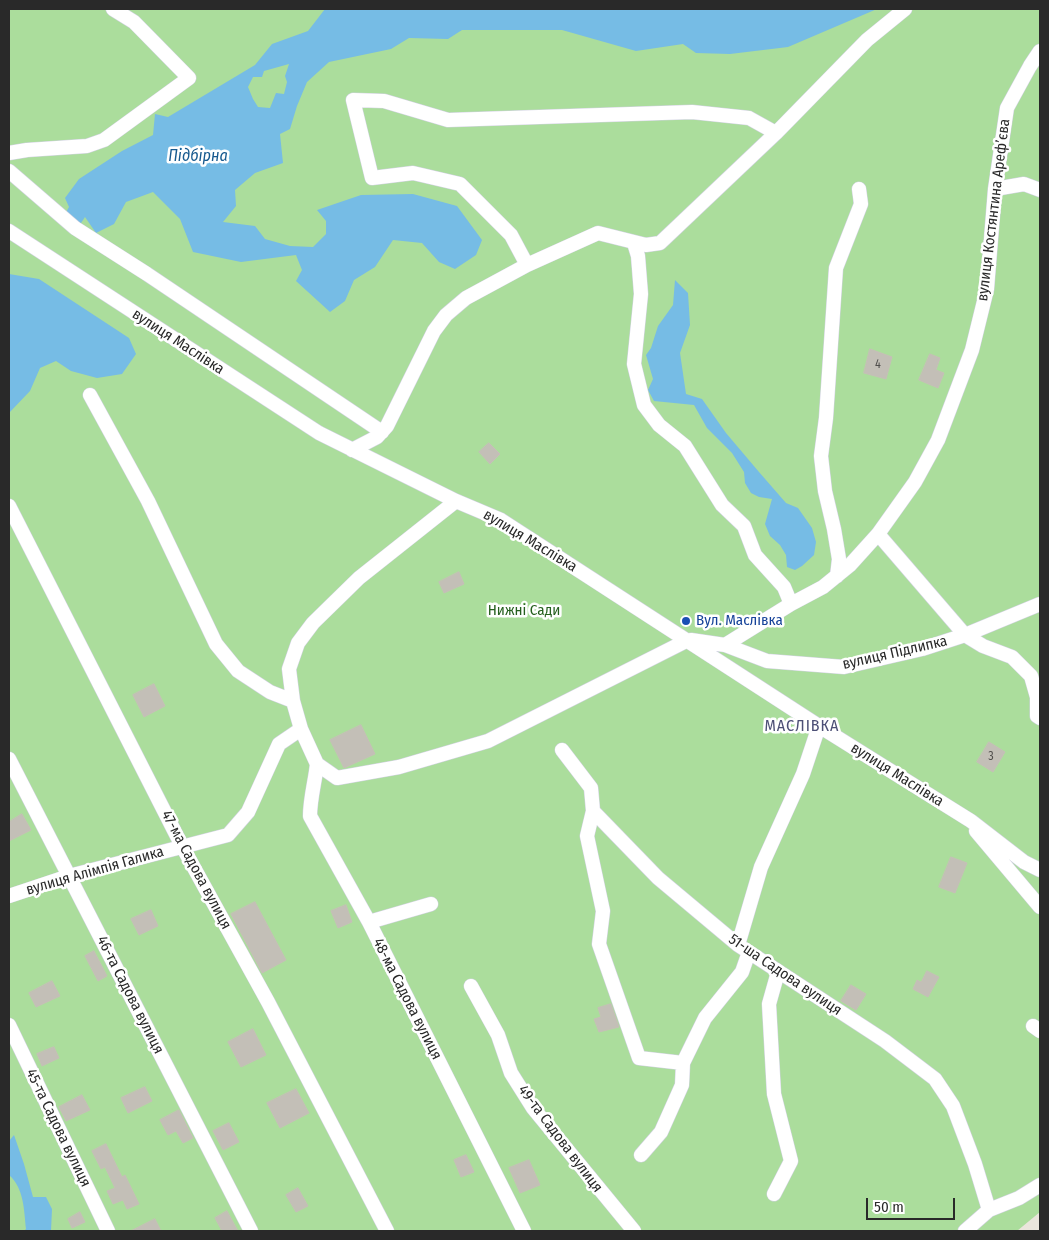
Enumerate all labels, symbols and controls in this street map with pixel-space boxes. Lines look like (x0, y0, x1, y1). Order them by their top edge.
street label: вулиця Костянтина Арефʼєва (974, 118, 1014, 302)
water label: Підбірна (168, 147, 228, 167)
street label: вулиця Маслівка (129, 306, 227, 378)
house number: 4 (875, 358, 881, 372)
street label: вулиця Маслівка (480, 506, 580, 576)
park label: Нижні Сади (488, 602, 560, 620)
place label: Вул. Маслівка (696, 612, 783, 630)
marker: Вул. Маслівка (680, 615, 692, 627)
street label: вулиця Підлипка (841, 632, 949, 674)
district label: МАСЛІВКА (763, 717, 841, 737)
street label: вулиця Маслівка (847, 739, 947, 811)
house number: 3 (988, 750, 994, 764)
street label: 47-ма Садова вулиця (157, 807, 235, 933)
street label: вулиця Алімпія Галика (24, 843, 166, 899)
street label: 51-ша Садова вулиця (725, 930, 845, 1020)
street label: 46-та Садова вулиця (92, 933, 168, 1057)
street label: 48-ма Садова вулиця (369, 935, 445, 1063)
street label: 45-та Садова вулиця (22, 1066, 94, 1190)
street label: 49-та Садова вулиця (514, 1082, 606, 1196)
scale bar (869, 1188, 958, 1220)
text: 50 m (874, 1198, 904, 1216)

